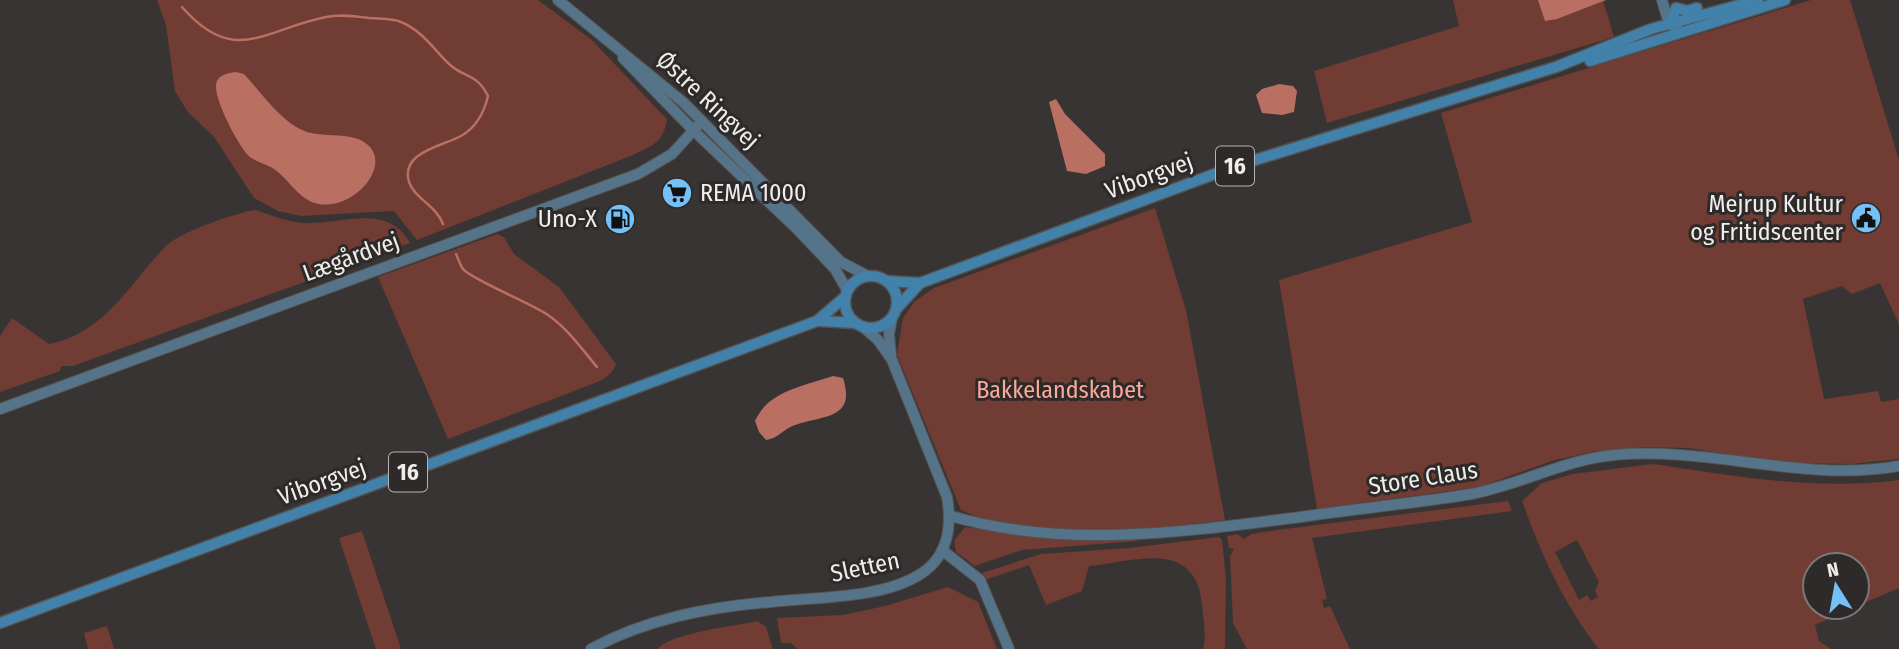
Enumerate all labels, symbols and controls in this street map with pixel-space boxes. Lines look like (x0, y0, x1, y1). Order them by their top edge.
street label: Østre Ringvej (651, 45, 765, 155)
road number: 16 (1216, 146, 1254, 186)
street label: Viborgvej (1101, 147, 1197, 205)
supermarket icon: REMA 1000 (660, 176, 694, 210)
place label: REMA 1000 (700, 179, 807, 207)
place label: Mejrup Kultur og Fritidscenter (1690, 190, 1844, 246)
public building icon: Mejrup Kultur og Fritidscenter (1849, 201, 1883, 235)
fuel station icon: Uno-X (603, 202, 637, 236)
place label: Uno-X (538, 205, 597, 233)
street label: Lægårdvej (299, 227, 403, 287)
park label: Bakkelandskabet (976, 376, 1144, 404)
road number: 16 (389, 452, 427, 492)
street label: Viborgvej (274, 453, 370, 511)
street label: Store Claus (1367, 456, 1479, 500)
street label: Sletten (828, 546, 902, 588)
north arrow (1801, 551, 1871, 621)
text: N (1825, 557, 1841, 582)

